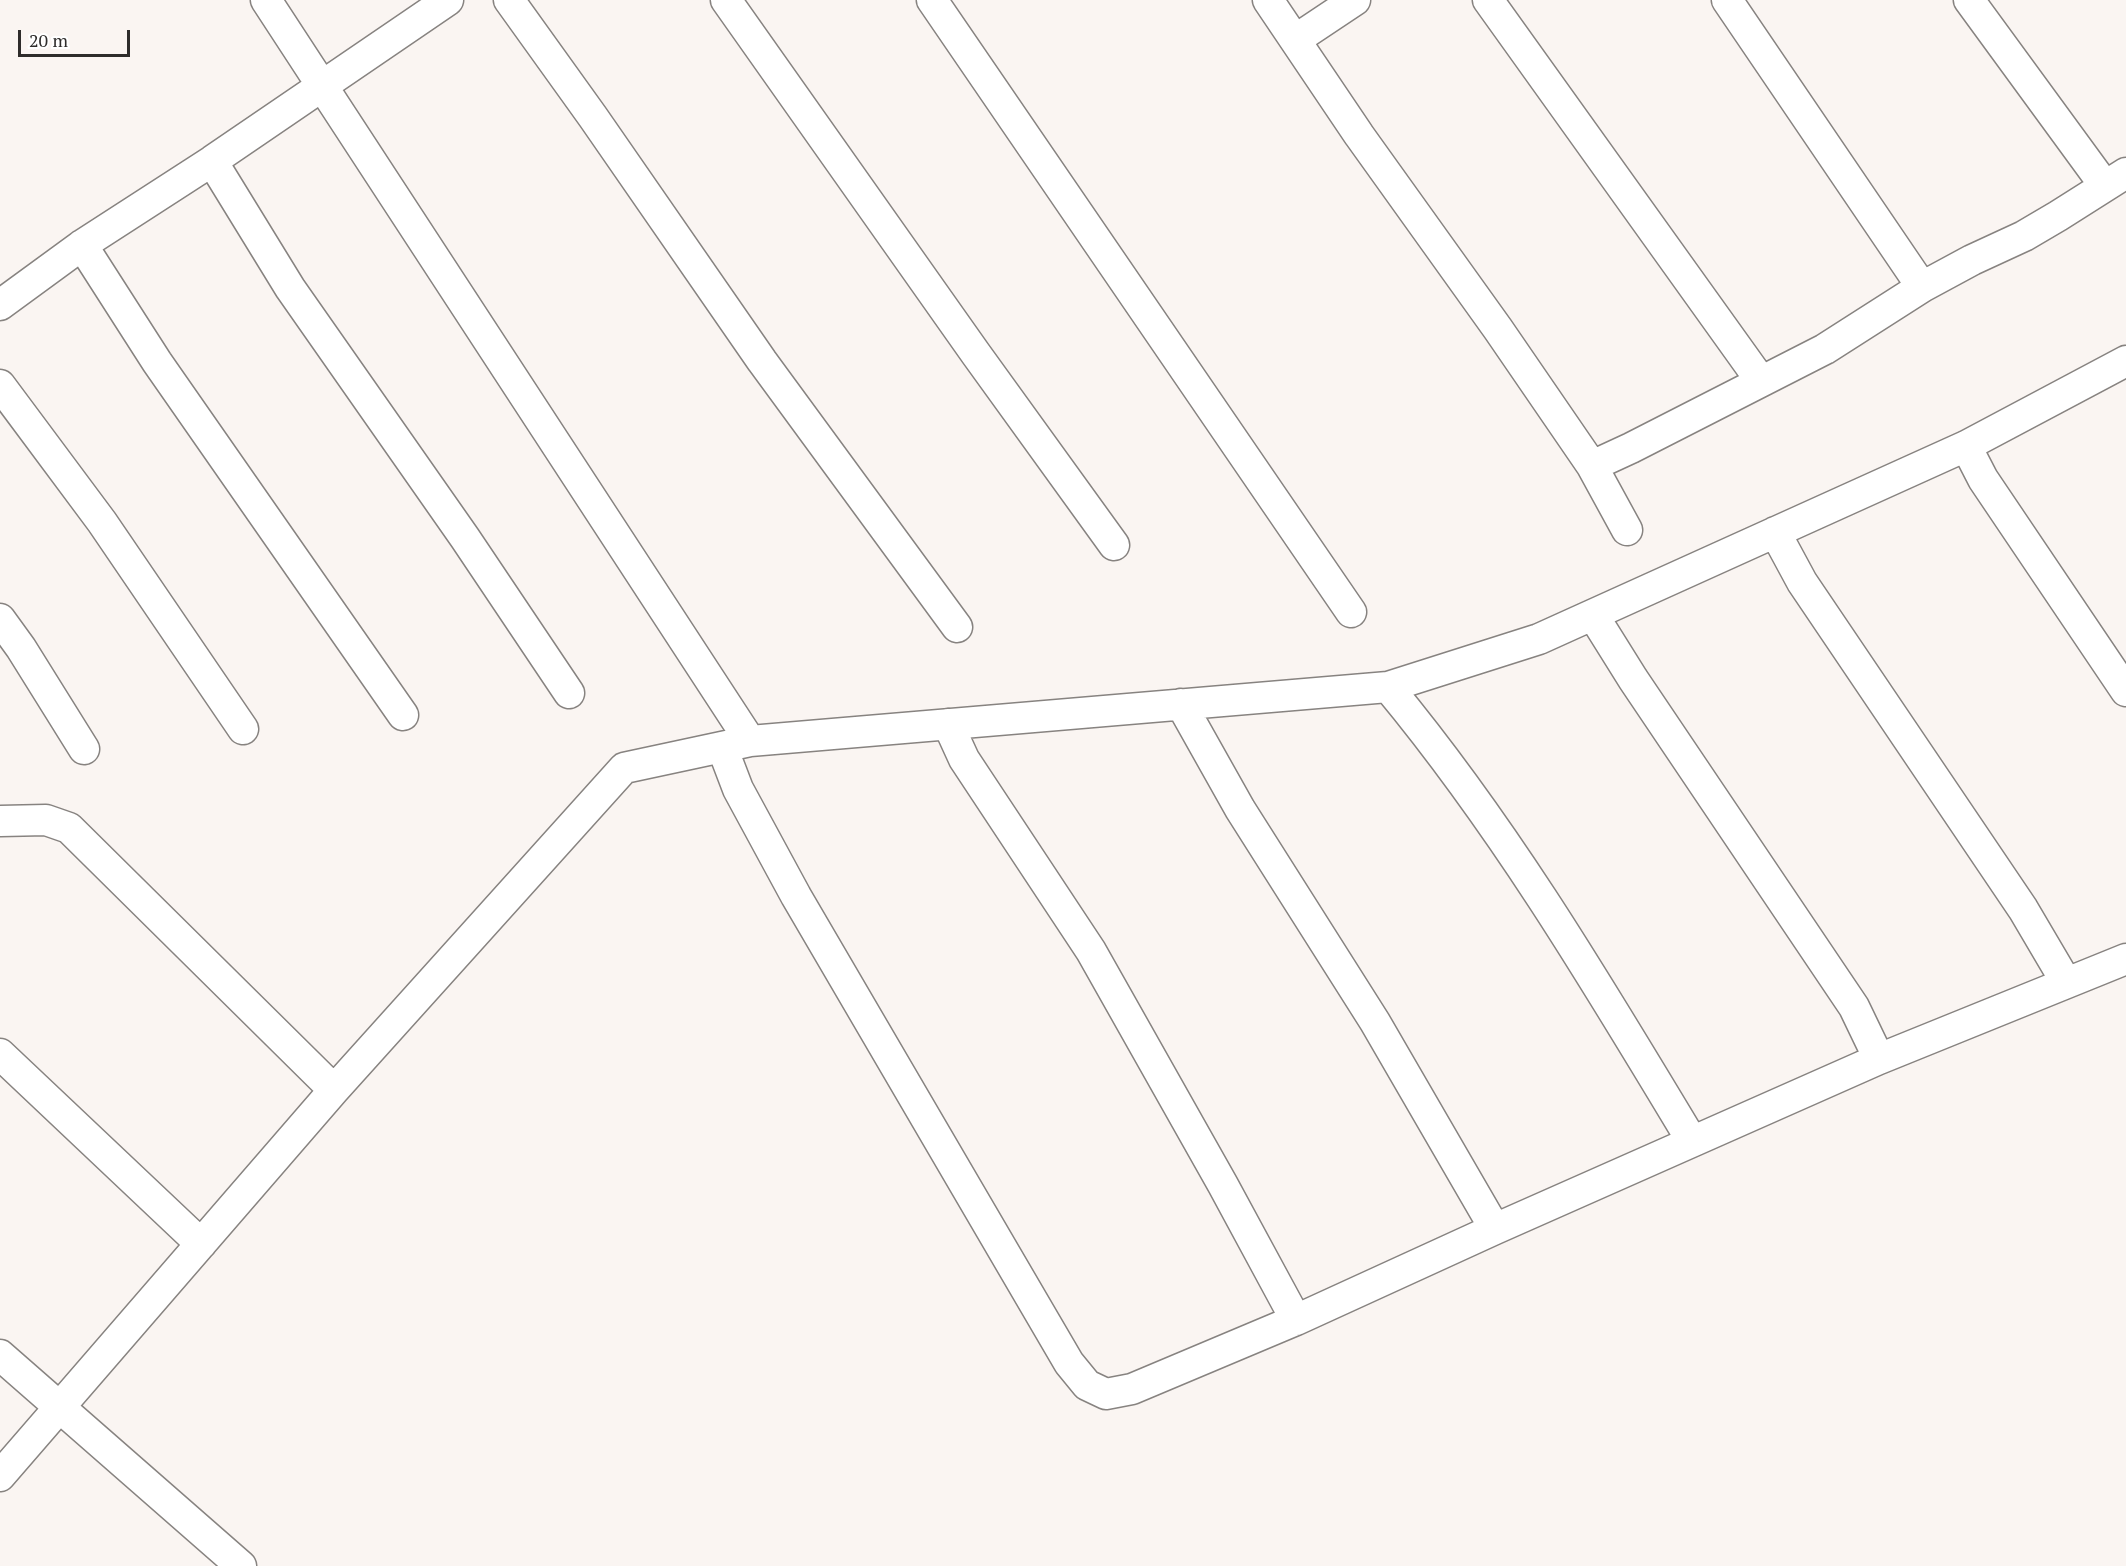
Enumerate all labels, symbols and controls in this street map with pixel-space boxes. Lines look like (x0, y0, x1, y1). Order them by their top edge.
scale bar (21, 18, 134, 56)
text: 20 m (29, 28, 68, 52)

